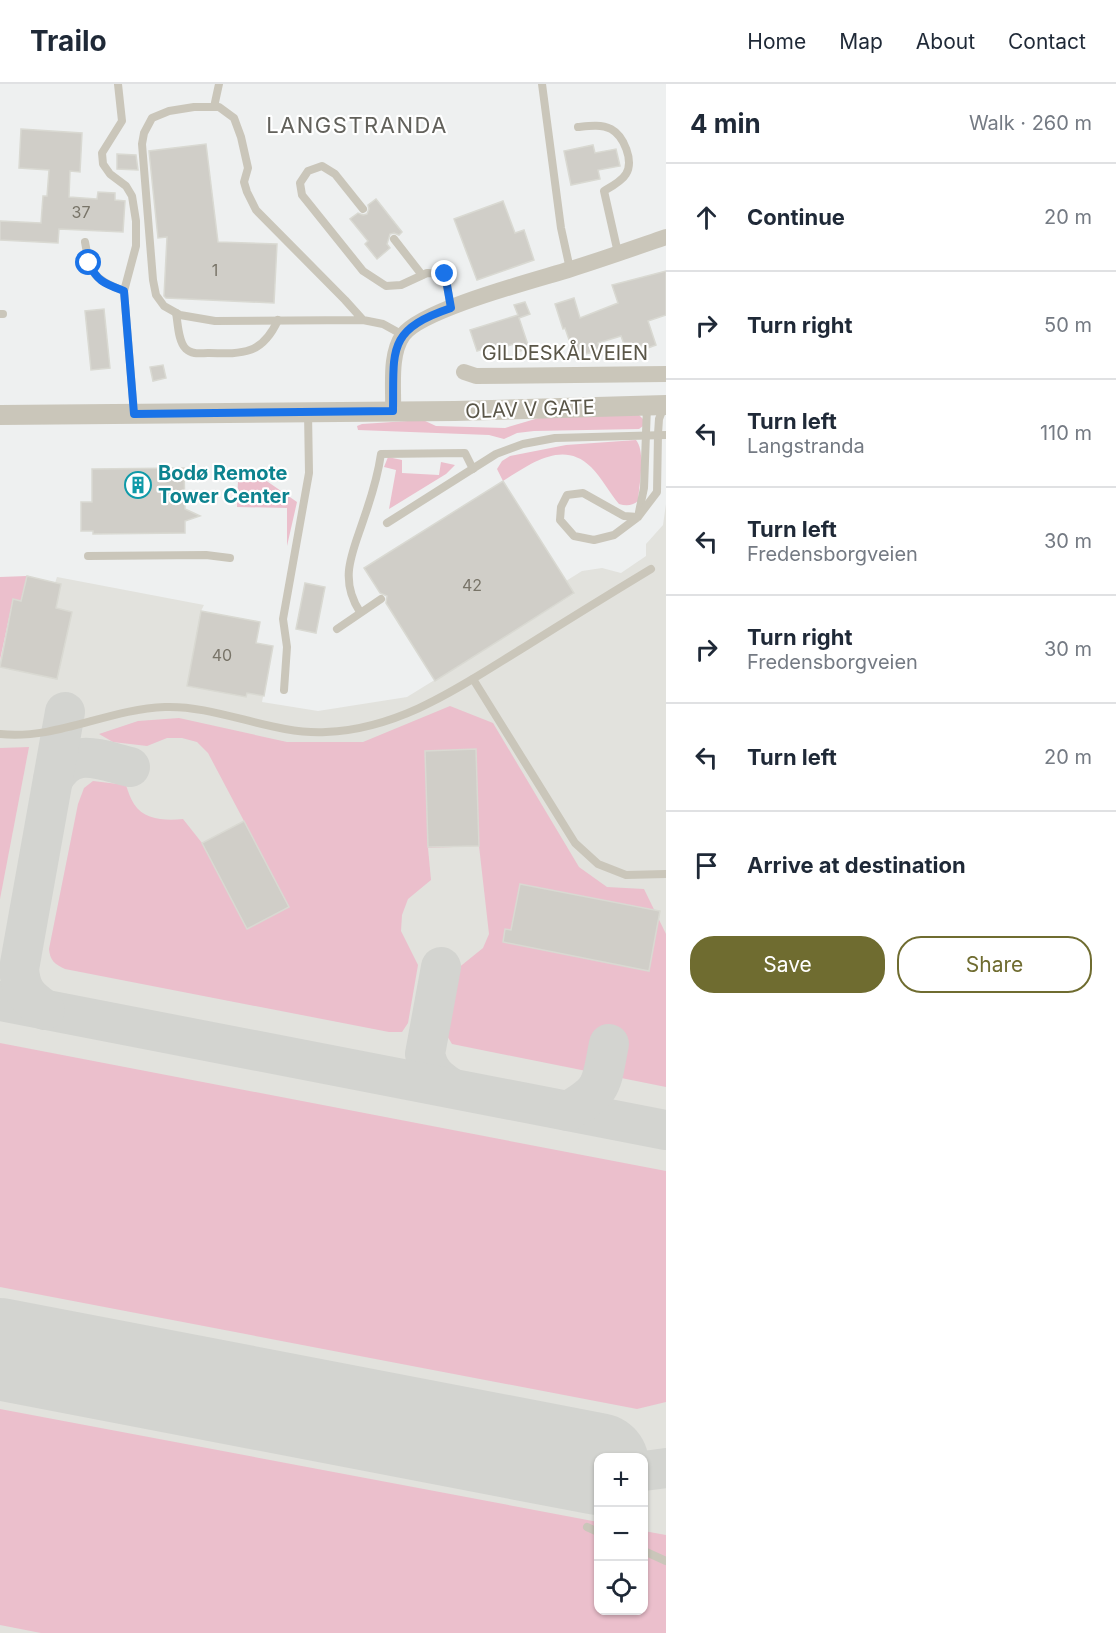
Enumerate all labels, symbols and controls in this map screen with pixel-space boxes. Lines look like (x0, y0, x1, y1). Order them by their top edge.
text: Trailo (30, 24, 107, 58)
text: Home (747, 29, 806, 54)
text: Map (839, 29, 883, 54)
text: About (916, 29, 975, 54)
text: Contact (1008, 29, 1086, 54)
text: 4 min (690, 108, 761, 139)
text: Walk · 260 m (969, 111, 1092, 135)
district label: LANGSTRANDA (266, 112, 448, 138)
icon: ahead (690, 201, 723, 234)
house number: 37 (72, 202, 90, 222)
text: Continue (747, 204, 845, 230)
text: 20 m (1044, 205, 1092, 229)
route start (75, 249, 101, 275)
house number: 1 (212, 260, 218, 280)
route end (431, 260, 457, 286)
icon: right (690, 309, 723, 342)
text: Turn right (747, 312, 853, 338)
text: 50 m (1044, 313, 1092, 337)
street label: GILDESKÅLVEIEN (482, 339, 648, 365)
street label: OLAV V GATE (465, 395, 595, 423)
text: Turn left (747, 408, 837, 434)
icon: left (690, 417, 723, 450)
text: 110 m (1040, 421, 1092, 445)
text: Langstranda (747, 434, 865, 458)
place label: Bodø Remote Tower Center (158, 461, 290, 508)
building icon: Bodø Remote Tower Center (123, 470, 153, 500)
text: Turn left (747, 516, 837, 542)
icon: left (690, 525, 723, 558)
text: 30 m (1044, 529, 1092, 553)
text: Fredensborgveien (747, 542, 918, 566)
house number: 42 (462, 575, 482, 595)
text: Turn right (747, 624, 853, 650)
icon: right (690, 633, 723, 666)
text: 30 m (1044, 637, 1092, 661)
house number: 40 (212, 645, 232, 665)
text: Fredensborgveien (747, 650, 918, 674)
icon: left (690, 741, 723, 774)
text: Turn left (747, 744, 837, 770)
text: 20 m (1044, 745, 1092, 769)
icon: arrive (690, 849, 723, 882)
text: Arrive at destination (747, 852, 966, 878)
button: Save (690, 936, 885, 993)
button: Share (897, 936, 1092, 993)
map controls (594, 1453, 648, 1615)
button: + (594, 1453, 648, 1507)
button: − (594, 1507, 648, 1561)
button: locate (594, 1561, 648, 1615)

